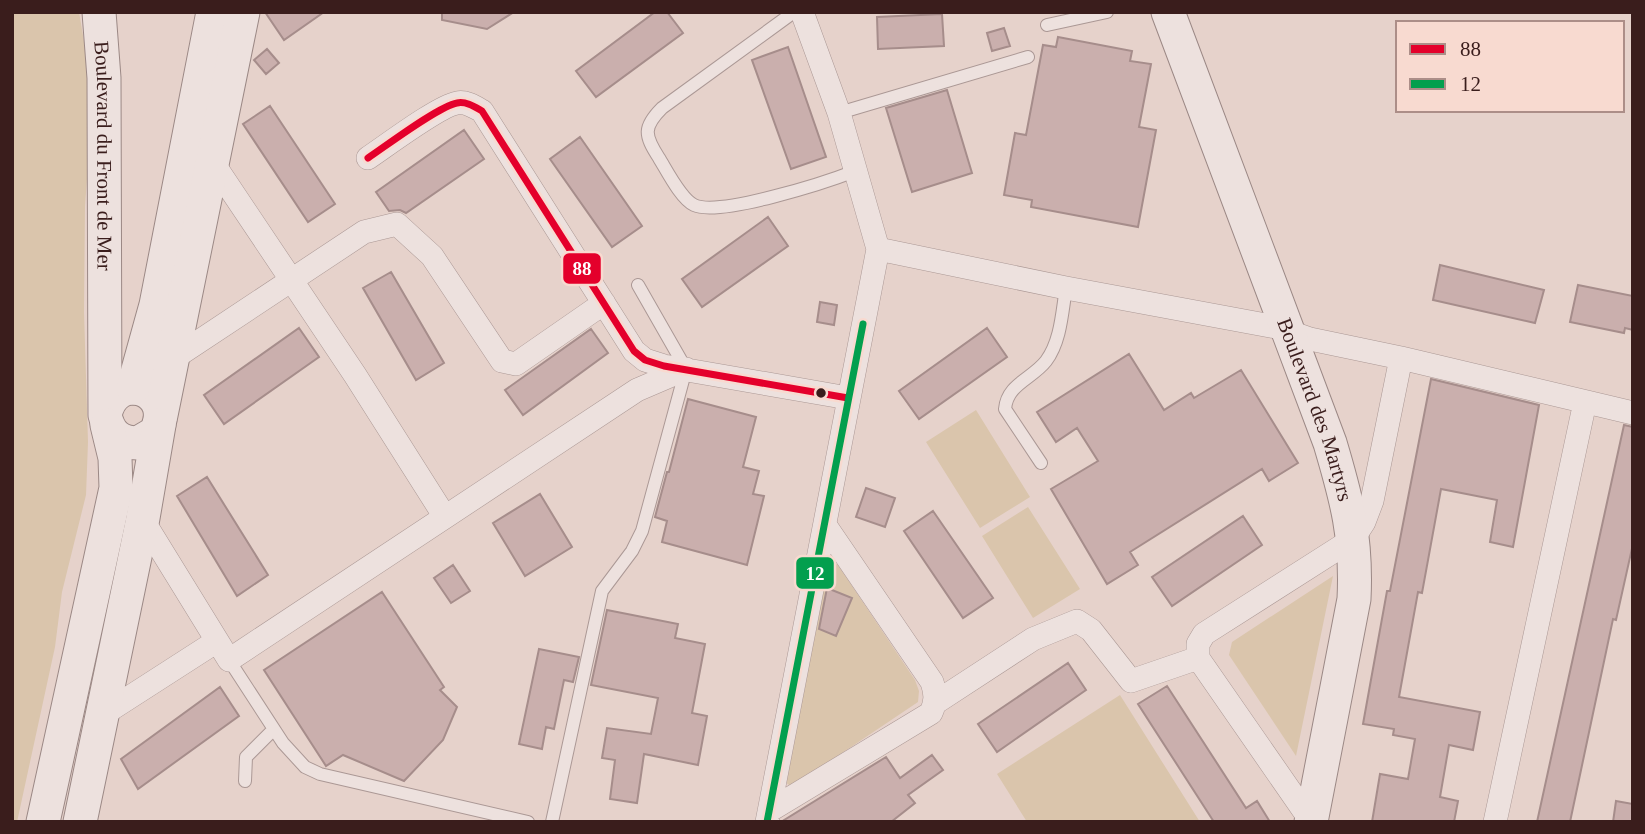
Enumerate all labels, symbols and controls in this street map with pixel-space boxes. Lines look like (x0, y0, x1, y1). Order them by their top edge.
legend (1396, 21, 1624, 112)
text: 88 (1460, 37, 1481, 61)
street label: Boulevard du Front de Mer (89, 40, 117, 271)
text: 12 (1460, 72, 1481, 96)
line badge: 88 (562, 252, 602, 285)
text: 88 (573, 258, 592, 279)
street label: Boulevard des Martyrs (1272, 315, 1357, 504)
unlabelled marker (814, 386, 828, 400)
line badge: 12 (795, 556, 835, 590)
text: 12 (806, 563, 825, 584)

